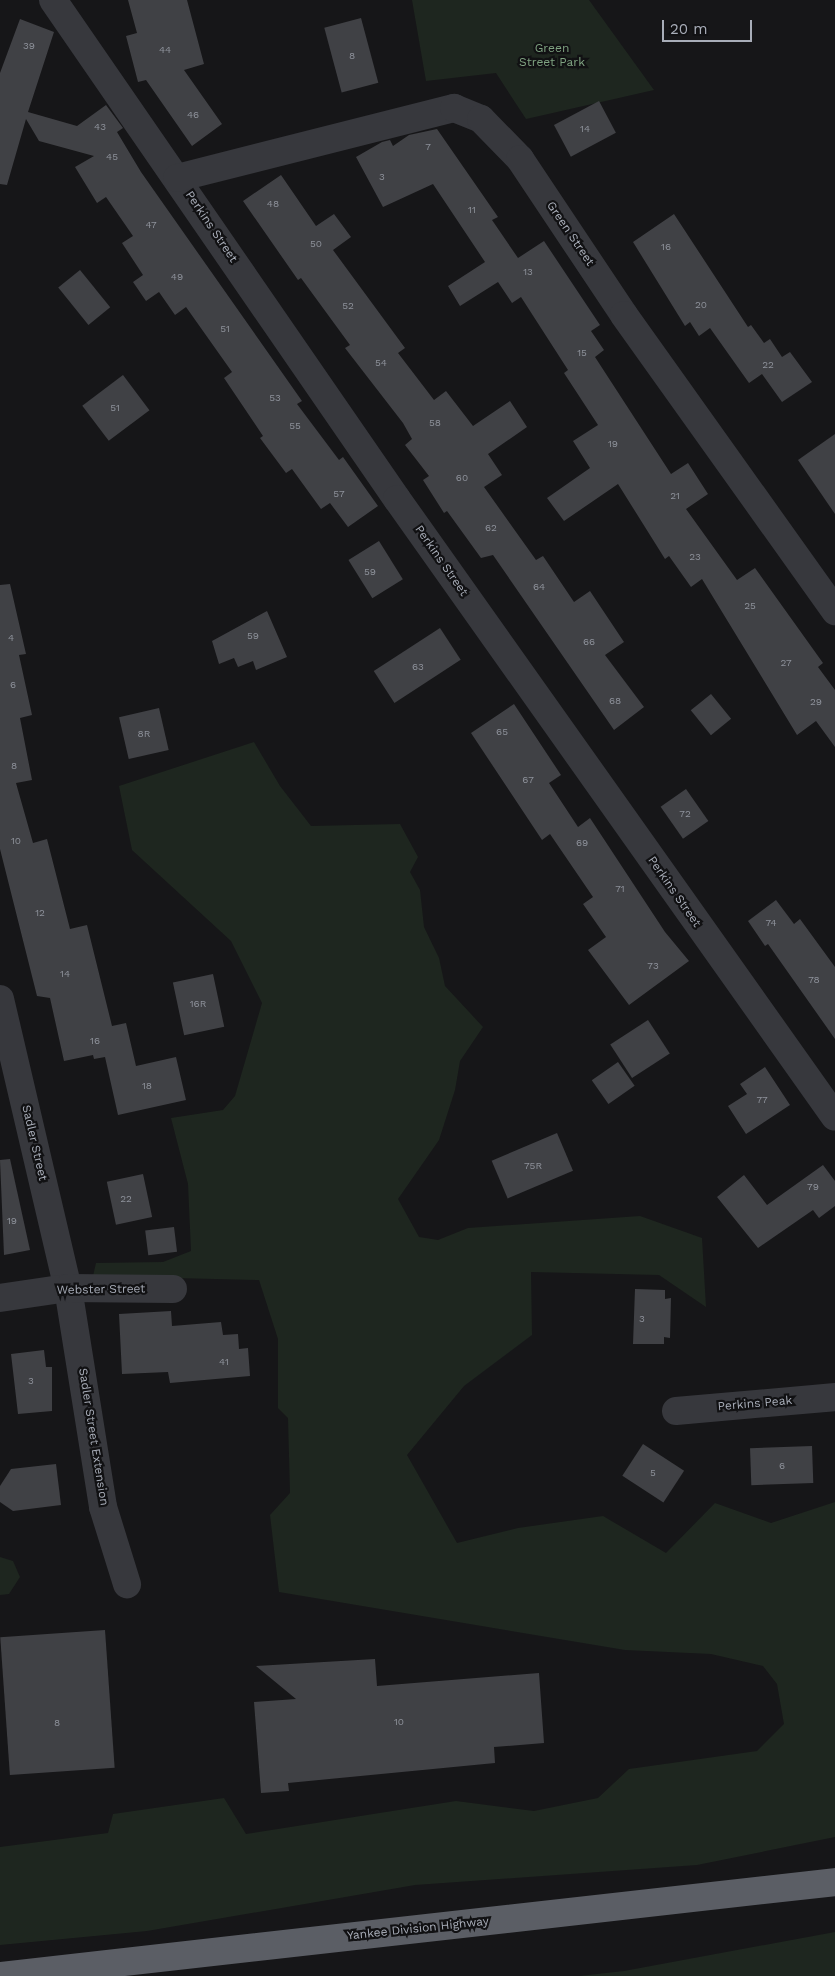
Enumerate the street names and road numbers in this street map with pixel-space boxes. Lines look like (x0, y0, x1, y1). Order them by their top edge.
street label: Perkins Street (182, 189, 240, 265)
street label: Green Street (543, 199, 597, 269)
street label: Perkins Street (411, 523, 471, 599)
street label: Perkins Street (644, 854, 704, 930)
street label: Sadler Street (18, 1104, 50, 1182)
street label: Webster Street (56, 1282, 146, 1298)
street label: Sadler Street Extension (75, 1367, 111, 1507)
street label: Perkins Peak (717, 1394, 793, 1414)
street label: Yankee Division Highway (347, 1914, 489, 1944)

